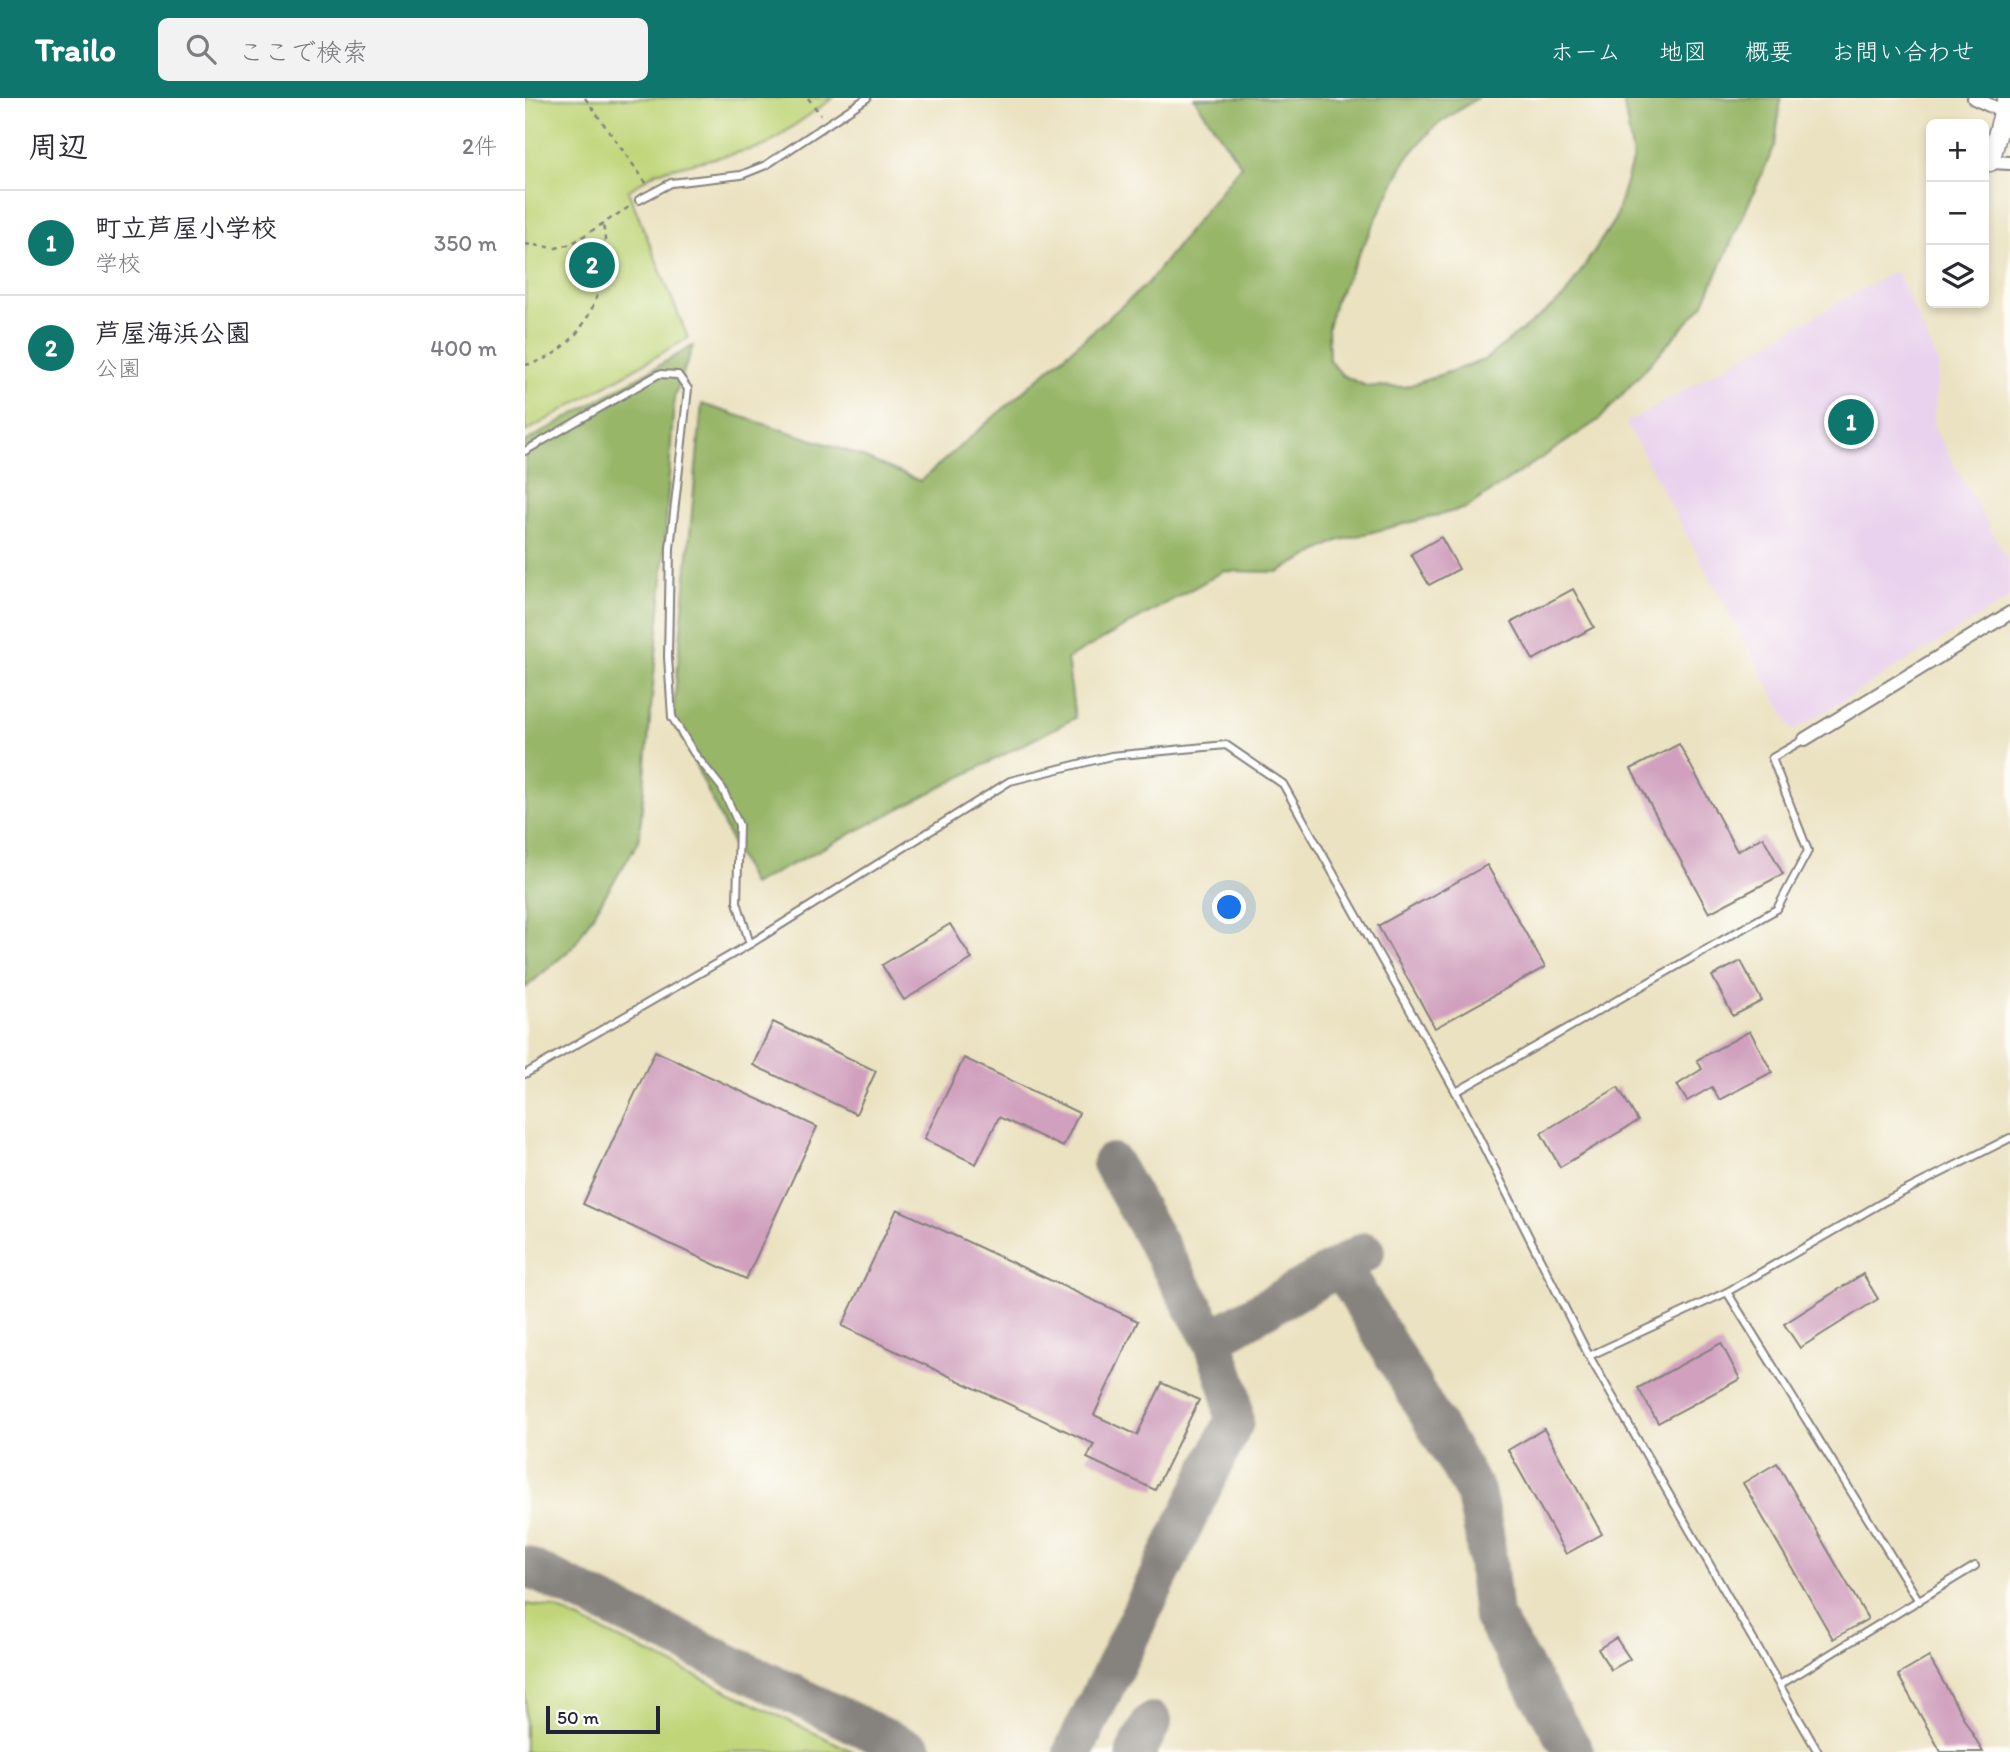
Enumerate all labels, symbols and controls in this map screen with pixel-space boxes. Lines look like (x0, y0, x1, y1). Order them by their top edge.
search box (158, 18, 648, 81)
text: Trailo (35, 30, 116, 69)
icon: search (182, 30, 220, 68)
text: ここで検索 (238, 36, 368, 68)
text: ホーム (1550, 37, 1621, 66)
text: 地図 (1659, 37, 1707, 66)
text: 概要 (1745, 37, 1793, 66)
text: お問い合わせ (1831, 37, 1975, 66)
map controls (1926, 119, 1989, 308)
button: + (1926, 119, 1989, 182)
text: 周辺 (28, 128, 88, 165)
text: 2件 (462, 132, 497, 160)
button: − (1926, 182, 1989, 245)
text: 町立芦屋小学校 (95, 212, 277, 244)
text: 1 (46, 229, 56, 257)
text: 350 m (434, 229, 497, 257)
pin: 2 (569, 239, 615, 291)
button: layers (1926, 245, 1989, 308)
text: 学校 (95, 249, 141, 277)
text: 芦屋海浜公園 (95, 317, 251, 349)
text: 2 (45, 334, 57, 362)
text: 400 m (430, 334, 497, 362)
text: 公園 (95, 354, 141, 382)
pin: 1 (1828, 396, 1874, 448)
your location (1212, 890, 1246, 924)
scale bar (546, 1703, 660, 1735)
text: 50 m (557, 1706, 599, 1729)

